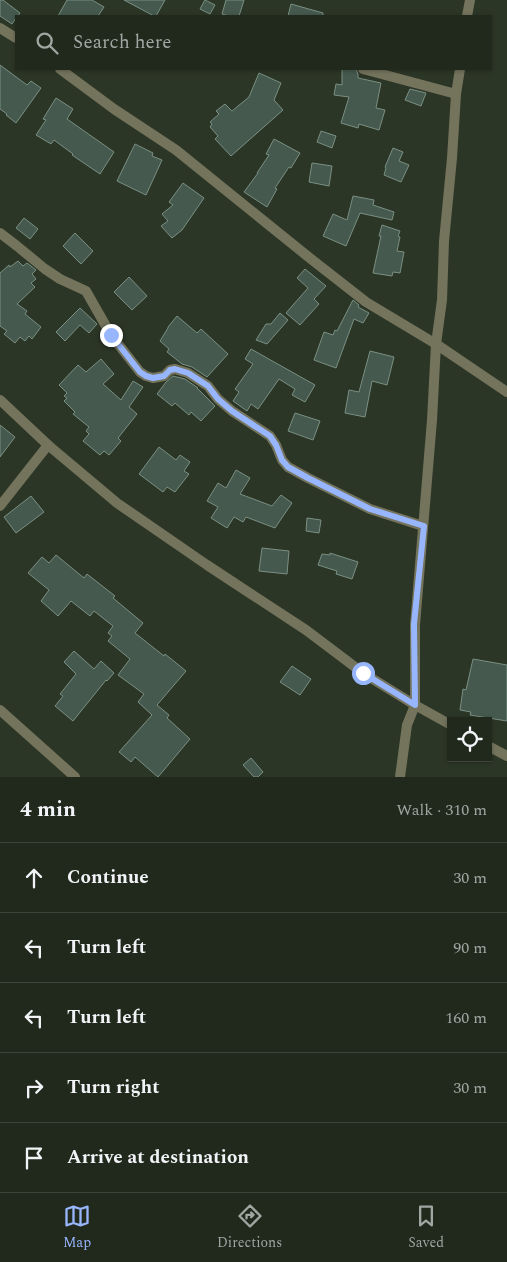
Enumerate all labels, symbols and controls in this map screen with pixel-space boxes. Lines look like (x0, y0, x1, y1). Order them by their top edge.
search box (15, 15, 492, 70)
text: Search here (73, 28, 172, 57)
icon: search (33, 29, 61, 57)
route end (100, 324, 123, 347)
route start (352, 662, 375, 685)
map controls (447, 717, 492, 762)
button: locate (447, 717, 492, 762)
text: 4 min (20, 794, 76, 826)
text: Walk · 310 m (396, 798, 487, 822)
text: Continue (67, 863, 149, 892)
icon: ahead (20, 864, 48, 892)
text: 30 m (453, 866, 487, 890)
text: Turn left (67, 933, 146, 962)
icon: left (20, 934, 48, 962)
text: 90 m (453, 936, 487, 960)
text: Turn left (67, 1003, 146, 1032)
icon: left (20, 1004, 48, 1032)
text: 160 m (445, 1006, 487, 1030)
text: Turn right (67, 1073, 160, 1102)
icon: right (20, 1074, 48, 1102)
text: 30 m (453, 1076, 487, 1100)
text: Arrive at destination (67, 1143, 249, 1172)
icon: arrive (20, 1144, 48, 1172)
tab: Map (63, 1202, 91, 1253)
tab: Directions (217, 1202, 282, 1253)
tab: Saved (408, 1202, 444, 1253)

